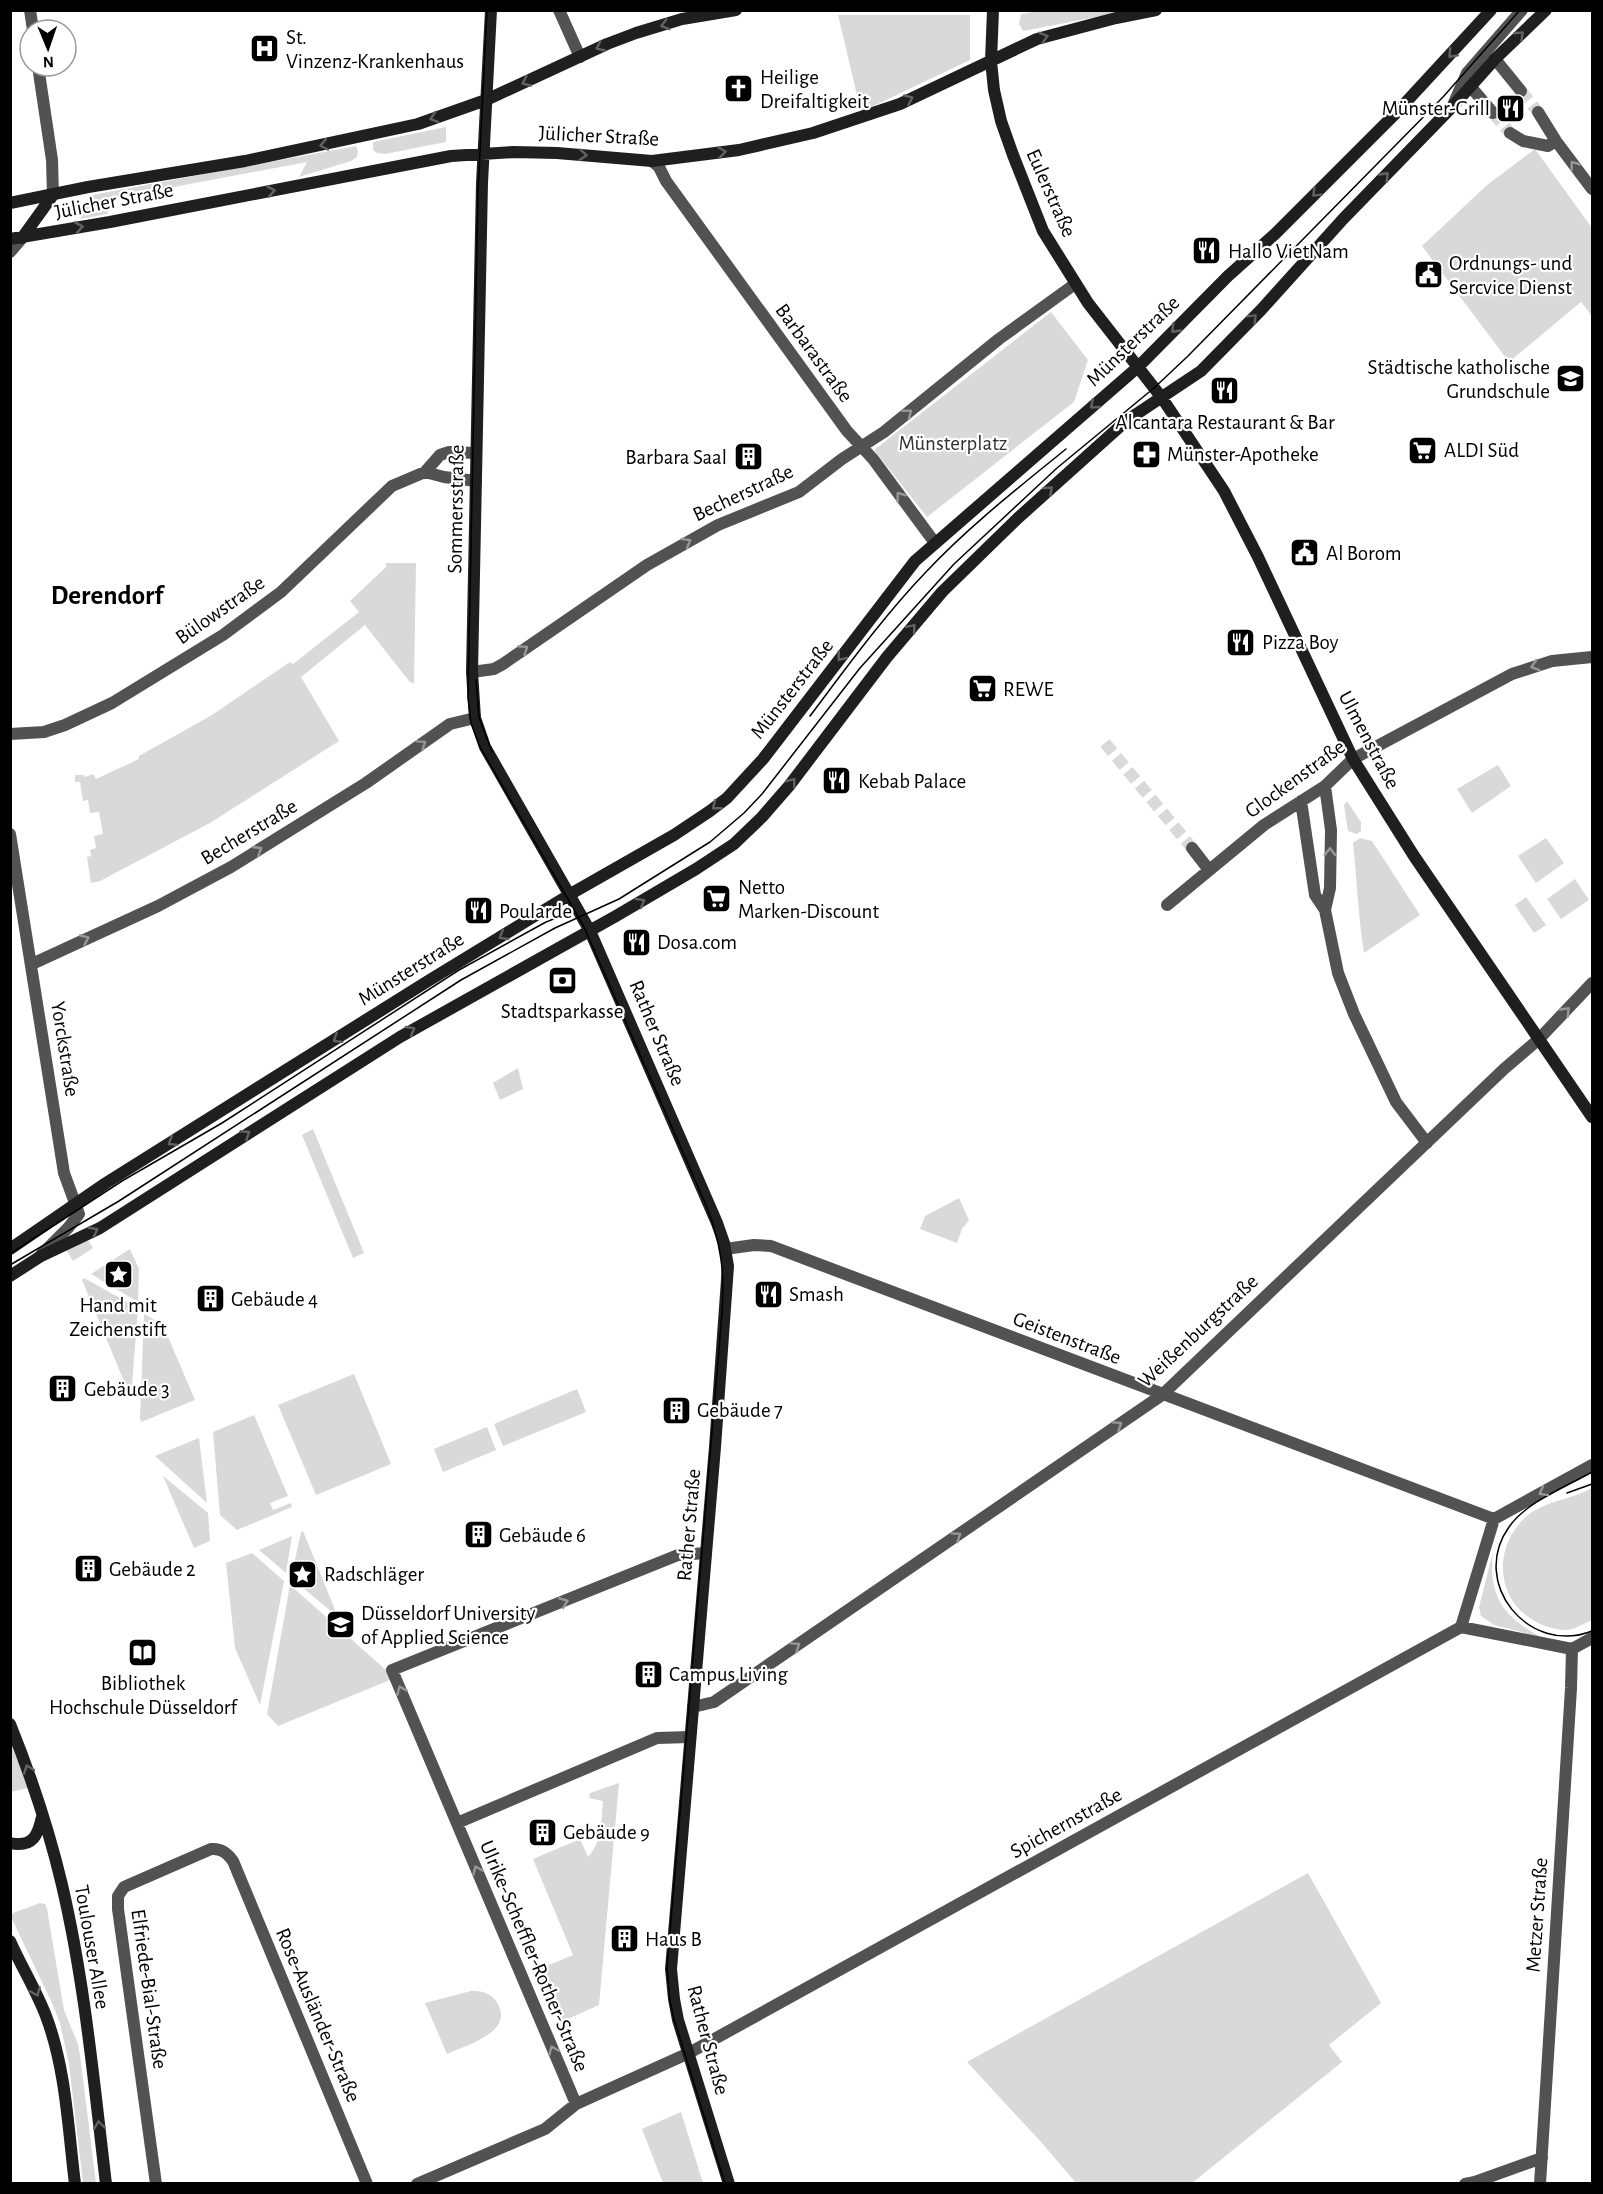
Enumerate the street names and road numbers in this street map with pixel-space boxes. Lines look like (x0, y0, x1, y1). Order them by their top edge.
street label: Jülicher Straße (538, 122, 660, 150)
street label: Eulerstraße (1022, 146, 1080, 240)
street label: Jülicher Straße (53, 179, 175, 223)
street label: Münsterstraße (1082, 292, 1184, 390)
street label: Barbarastraße (771, 300, 857, 406)
street label: Sommersstraße (444, 444, 468, 574)
street label: Becherstraße (689, 461, 797, 525)
street label: Bülowstraße (172, 572, 268, 648)
street label: Münsterstraße (747, 635, 837, 743)
street label: Ulmenstraße (1334, 688, 1404, 792)
street label: Glockenstraße (1241, 736, 1349, 822)
street label: Becherstraße (197, 795, 301, 869)
street label: Münsterstraße (354, 928, 468, 1010)
street label: Rather Straße (625, 977, 689, 1089)
street label: Yorckstraße (47, 1000, 83, 1098)
street label: Weißenburgstraße (1134, 1270, 1262, 1392)
street label: Geistenstraße (1010, 1308, 1124, 1368)
street label: Rather Straße (674, 1468, 704, 1582)
street label: Spichernstraße (1007, 1784, 1125, 1862)
street label: Ulrike-Scheffler-Rother-Straße (476, 1837, 592, 2075)
street label: Metzer Straße (1523, 1857, 1551, 1973)
street label: Toulouser Allee (71, 1883, 113, 2011)
street label: Elfriede-Bial-Straße (127, 1908, 171, 2070)
street label: Rose-Ausländer-Straße (272, 1925, 364, 2105)
street label: Rather Straße (683, 1983, 733, 2097)

